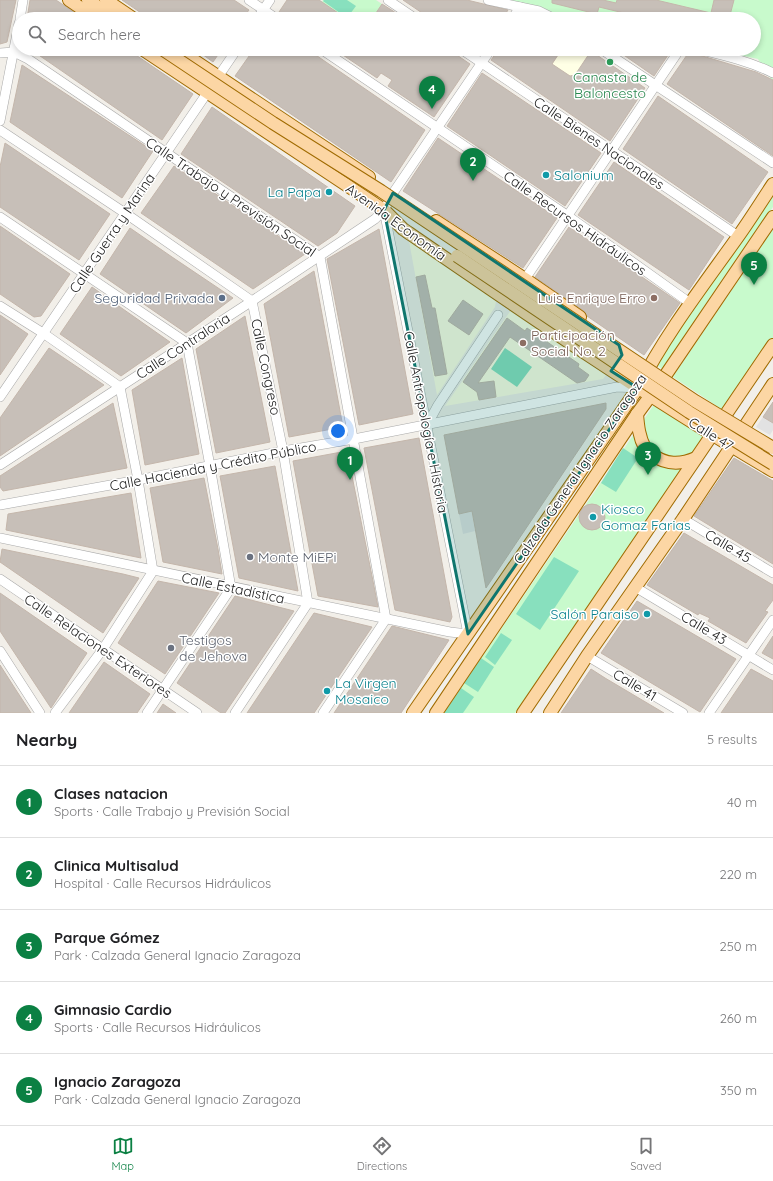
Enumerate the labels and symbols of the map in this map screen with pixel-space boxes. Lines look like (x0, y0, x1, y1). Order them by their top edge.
marker: Canasta de Baloncesto (605, 57, 615, 67)
place label: Canasta de Baloncesto (573, 68, 647, 102)
pin: 4 (419, 76, 445, 109)
street label: Calle Bienes Nacionales (530, 93, 668, 193)
street label: Calle Trabajo y Previsión Social (142, 133, 320, 261)
pin: 2 (460, 148, 486, 181)
place label: Salonium (554, 166, 614, 184)
street label: Calle Recursos Hidráulicos (500, 167, 650, 279)
street label: Calle Guerra y Marina (65, 170, 159, 296)
marker: Salonium (541, 170, 551, 180)
street label: Avenida Economía (342, 179, 450, 265)
place label: La Papa (268, 183, 321, 201)
marker: La Papa (324, 187, 334, 197)
pin: 5 (741, 252, 767, 285)
place label: Seguridad Privada (94, 289, 214, 307)
place label: Luis Enrique Erro (538, 289, 646, 307)
marker: Seguridad Privada (217, 293, 227, 303)
marker: Luis Enrique Erro (649, 293, 659, 303)
street label: Calle Contraloria (133, 309, 233, 383)
street label: Calle Congreso (247, 317, 285, 417)
place label: Participación Social No. 2 (531, 326, 615, 360)
street label: Calle Antropología e Historia (400, 329, 452, 515)
marker: Participación Social No. 2 (518, 338, 528, 348)
street label: Calzada General Ignacio Zaragoza (509, 370, 651, 568)
street label: Calle 47 (685, 413, 737, 455)
your location (328, 421, 348, 441)
street label: Calle Hacienda y Crédito Público (108, 437, 318, 495)
pin: 3 (635, 442, 661, 475)
pin: 1 (337, 447, 363, 480)
place label: Kiosco Gomaz Farias (601, 500, 691, 534)
marker: Kiosco Gomaz Farias (588, 512, 598, 522)
street label: Calle 45 (702, 525, 754, 567)
place label: Monte MiEPi (258, 548, 336, 566)
marker: Monte MiEPi (245, 552, 255, 562)
street label: Calle Estadística (180, 568, 286, 608)
street label: Calle Relaciones Exteriores (21, 590, 175, 702)
place label: Salón Paraiso (551, 605, 639, 623)
street label: Calle 43 (678, 607, 730, 649)
marker: Salón Paraiso (642, 609, 652, 619)
place label: Testigos de Jehova (179, 631, 247, 665)
marker: Testigos de Jehova (166, 643, 176, 653)
street label: Calle 41 (610, 665, 660, 705)
place label: La Virgen Mosaico (335, 674, 397, 708)
marker: La Virgen Mosaico (322, 686, 332, 696)

